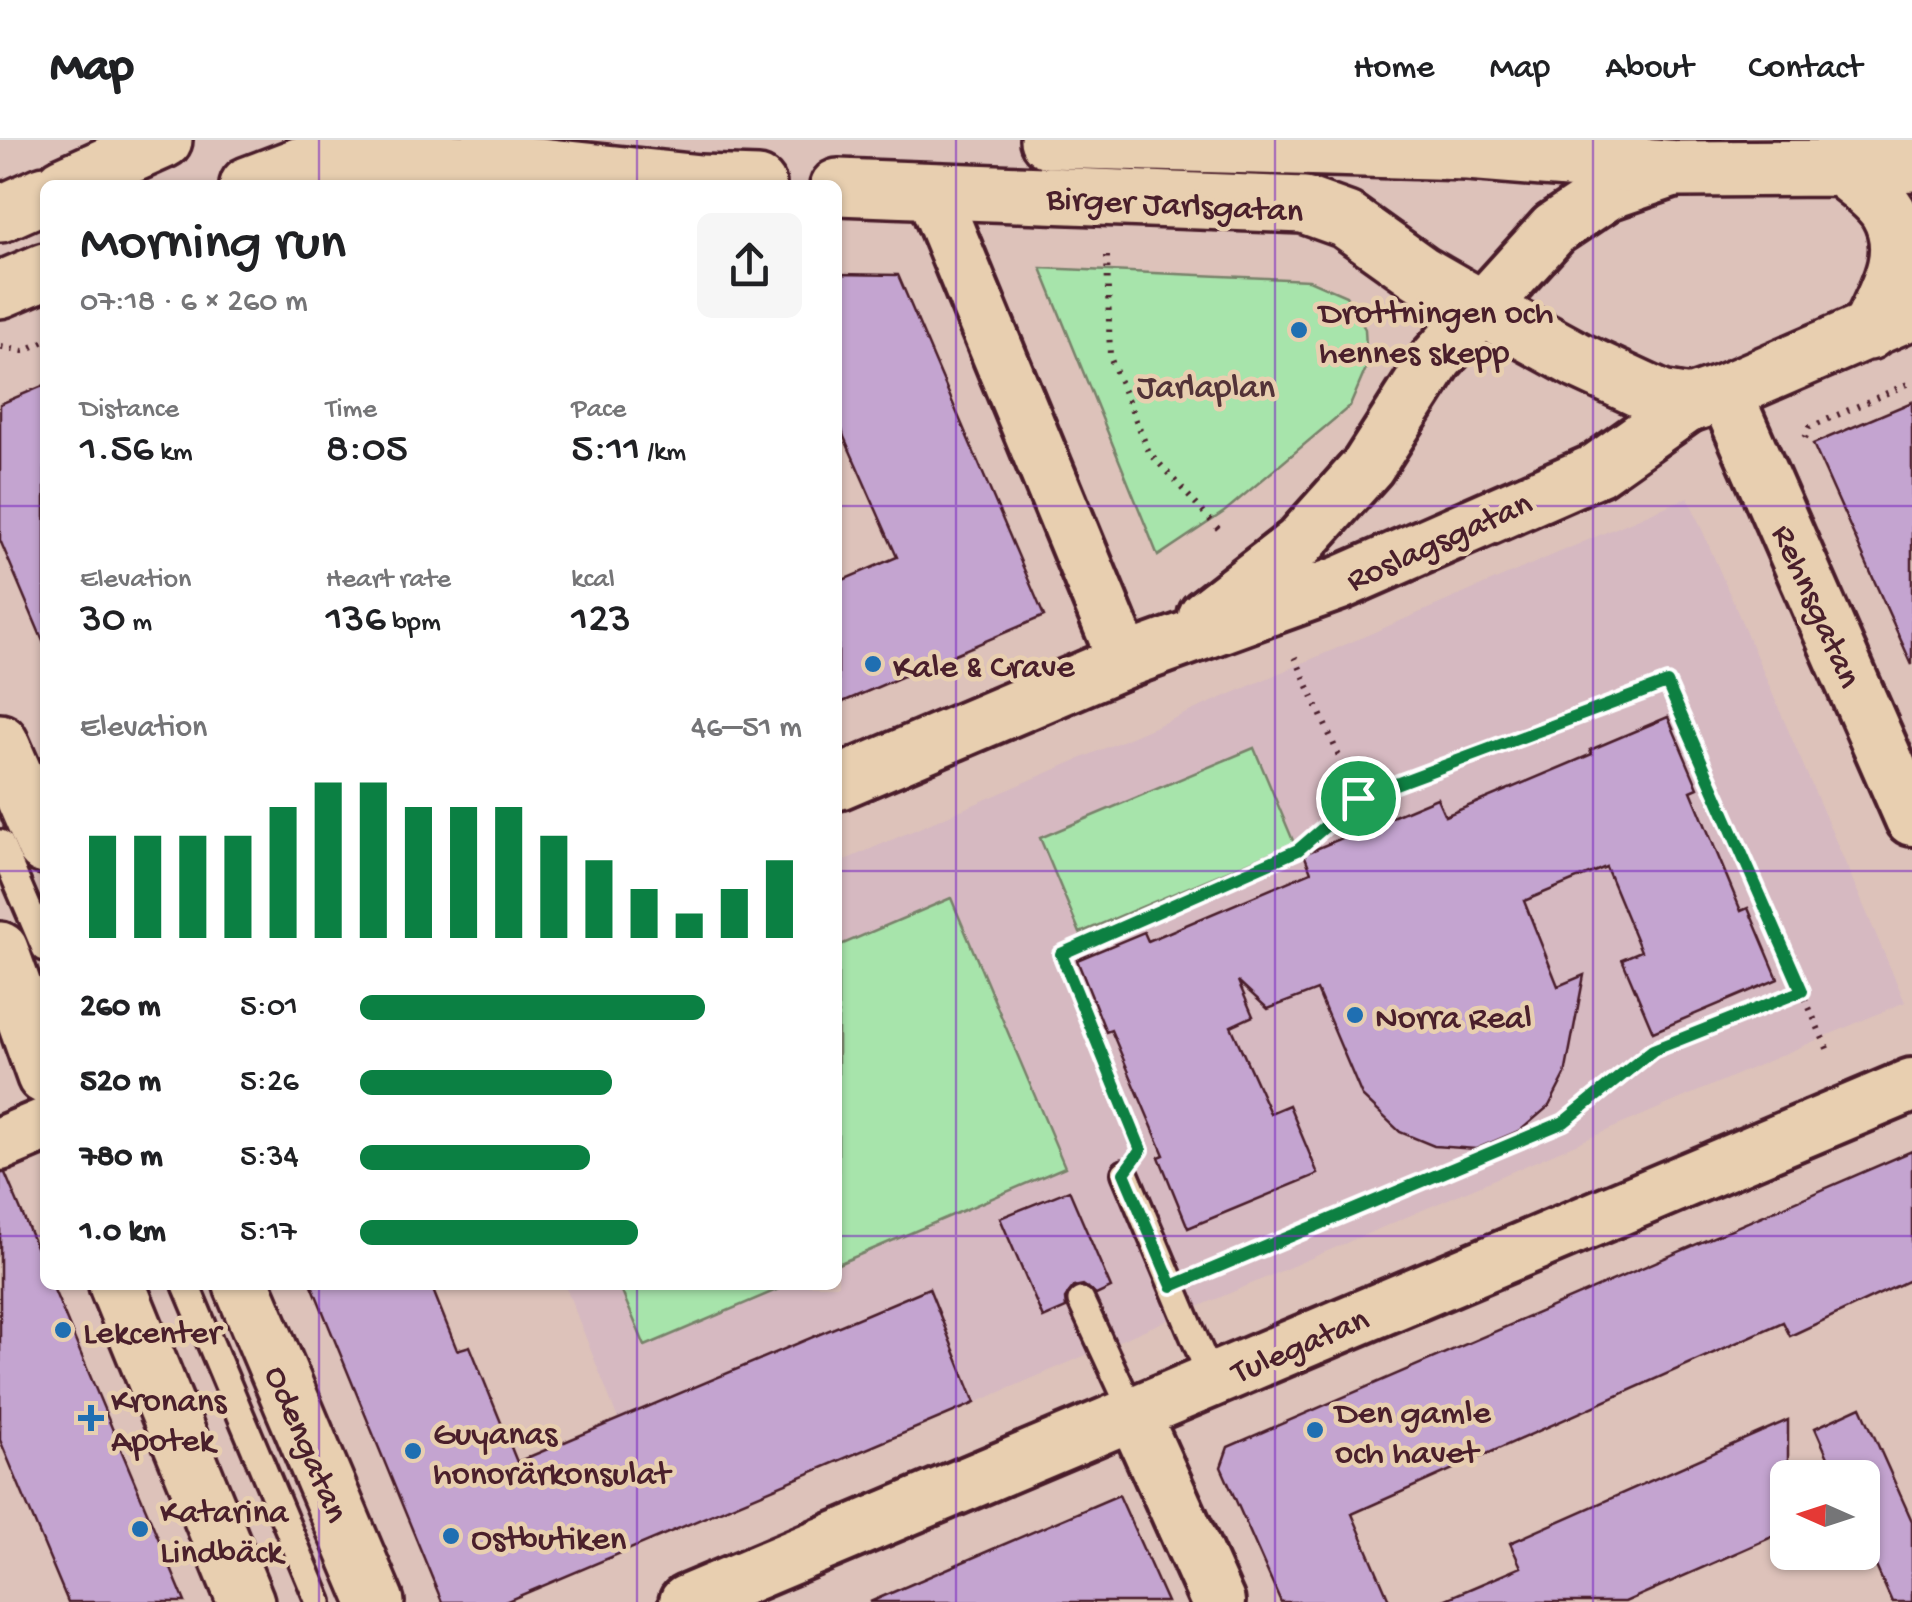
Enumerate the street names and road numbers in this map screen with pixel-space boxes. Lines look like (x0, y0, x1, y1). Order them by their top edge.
street label: Birger Jarlsgatan (1044, 180, 1305, 235)
street label: Roslagsgatan (1341, 485, 1540, 603)
street label: Rehnsgatan (1760, 519, 1868, 696)
street label: Tulegatan (1224, 1301, 1376, 1396)
street label: Odengatan (253, 1361, 355, 1530)

